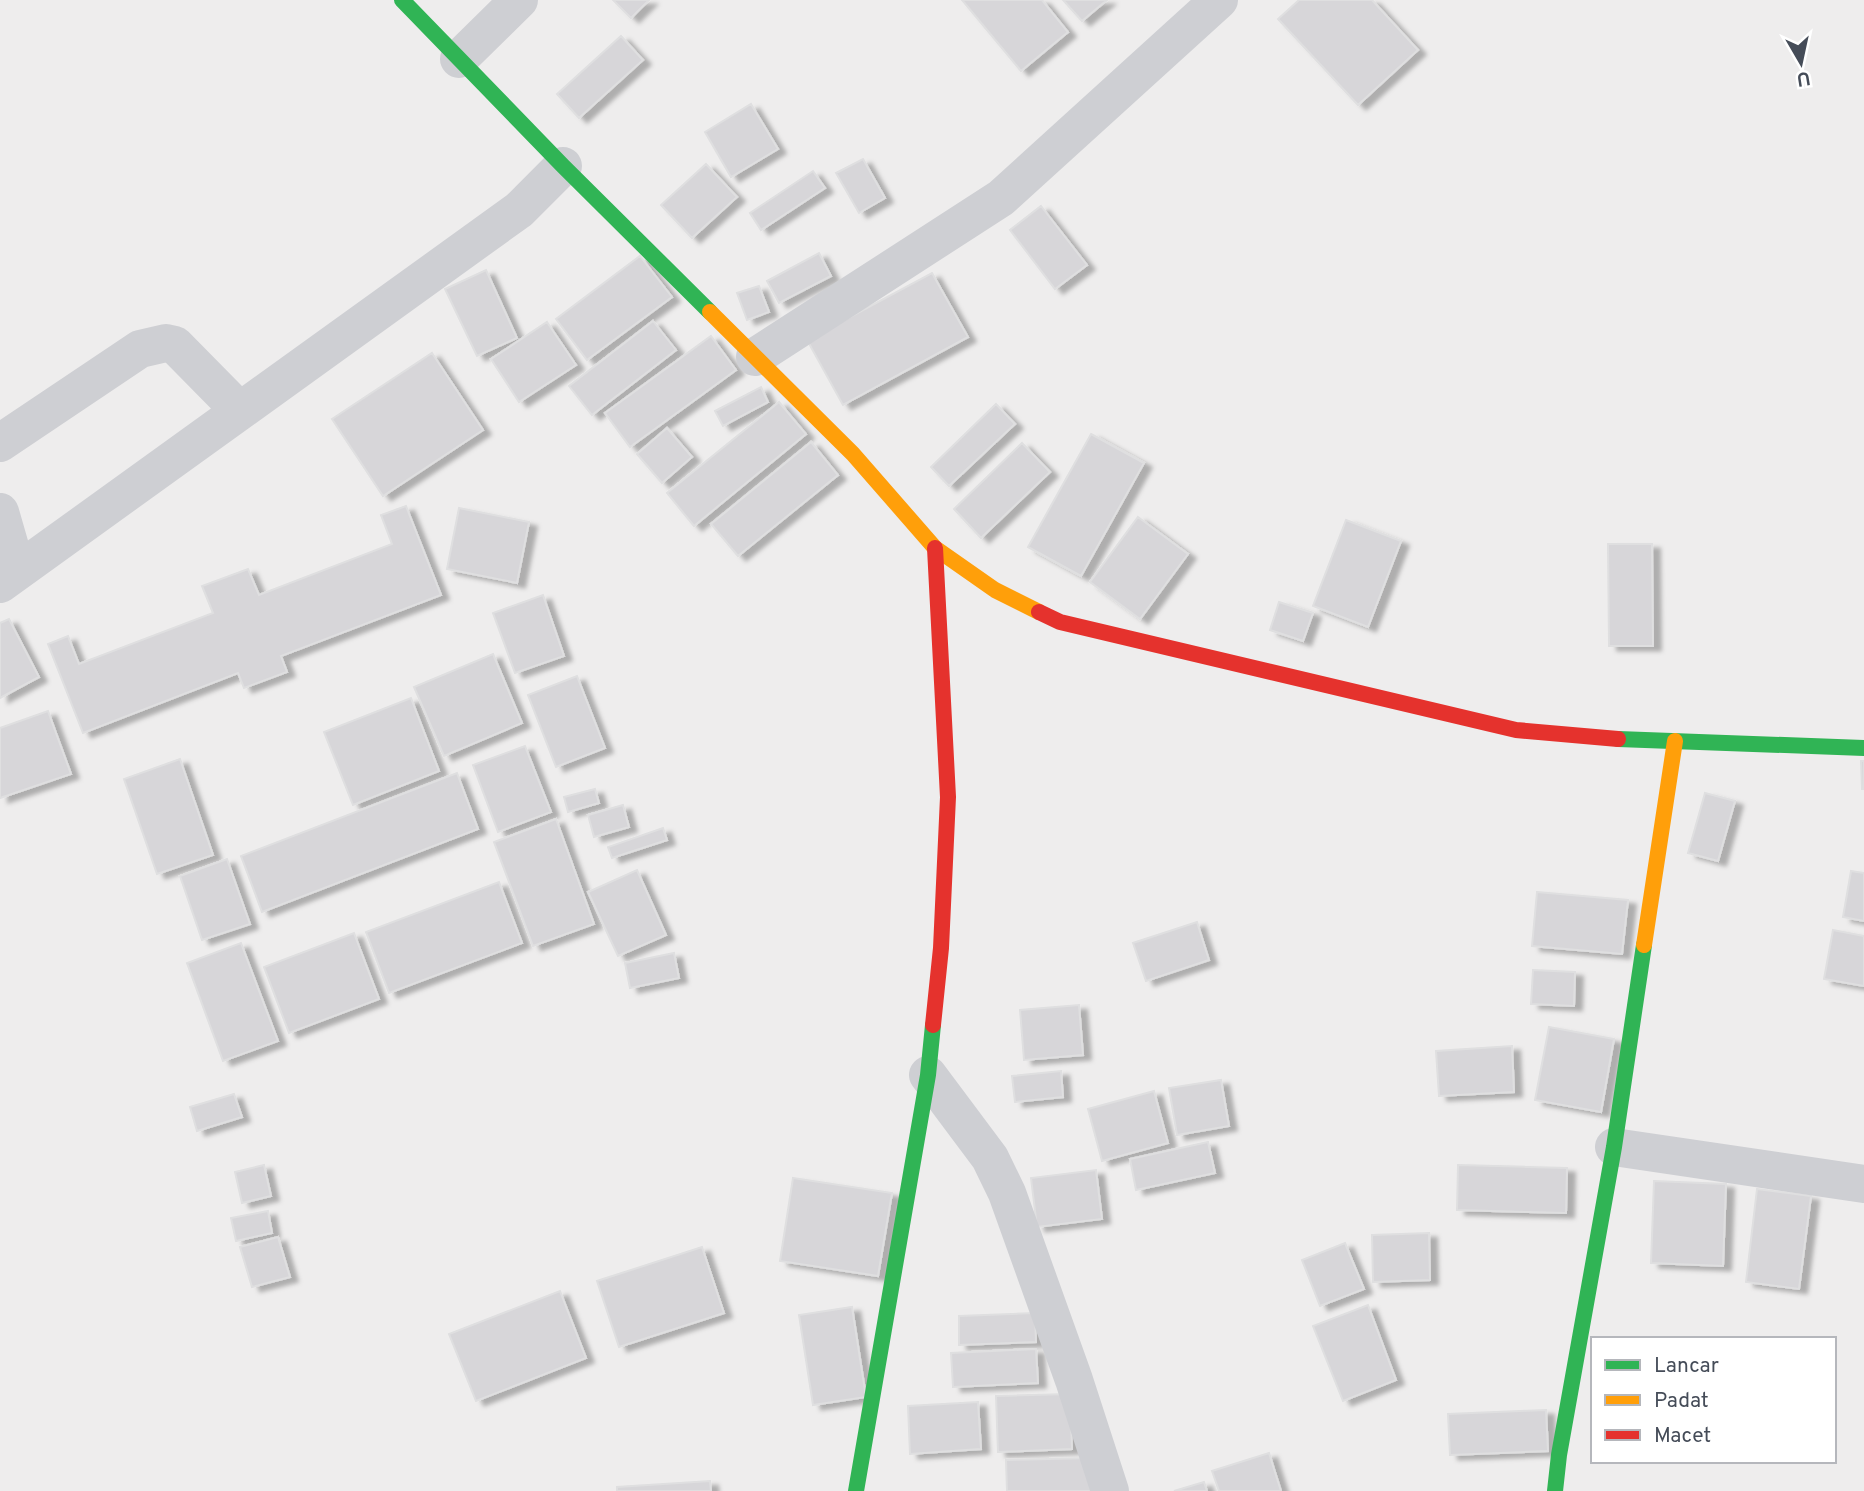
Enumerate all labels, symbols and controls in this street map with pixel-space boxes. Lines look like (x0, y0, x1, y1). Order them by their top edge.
north arrow (1766, 28, 1836, 98)
text: U (1795, 65, 1812, 91)
legend (1591, 1337, 1836, 1463)
text: Lancar (1654, 1353, 1719, 1380)
text: Padat (1654, 1388, 1709, 1415)
text: Macet (1654, 1423, 1711, 1450)

